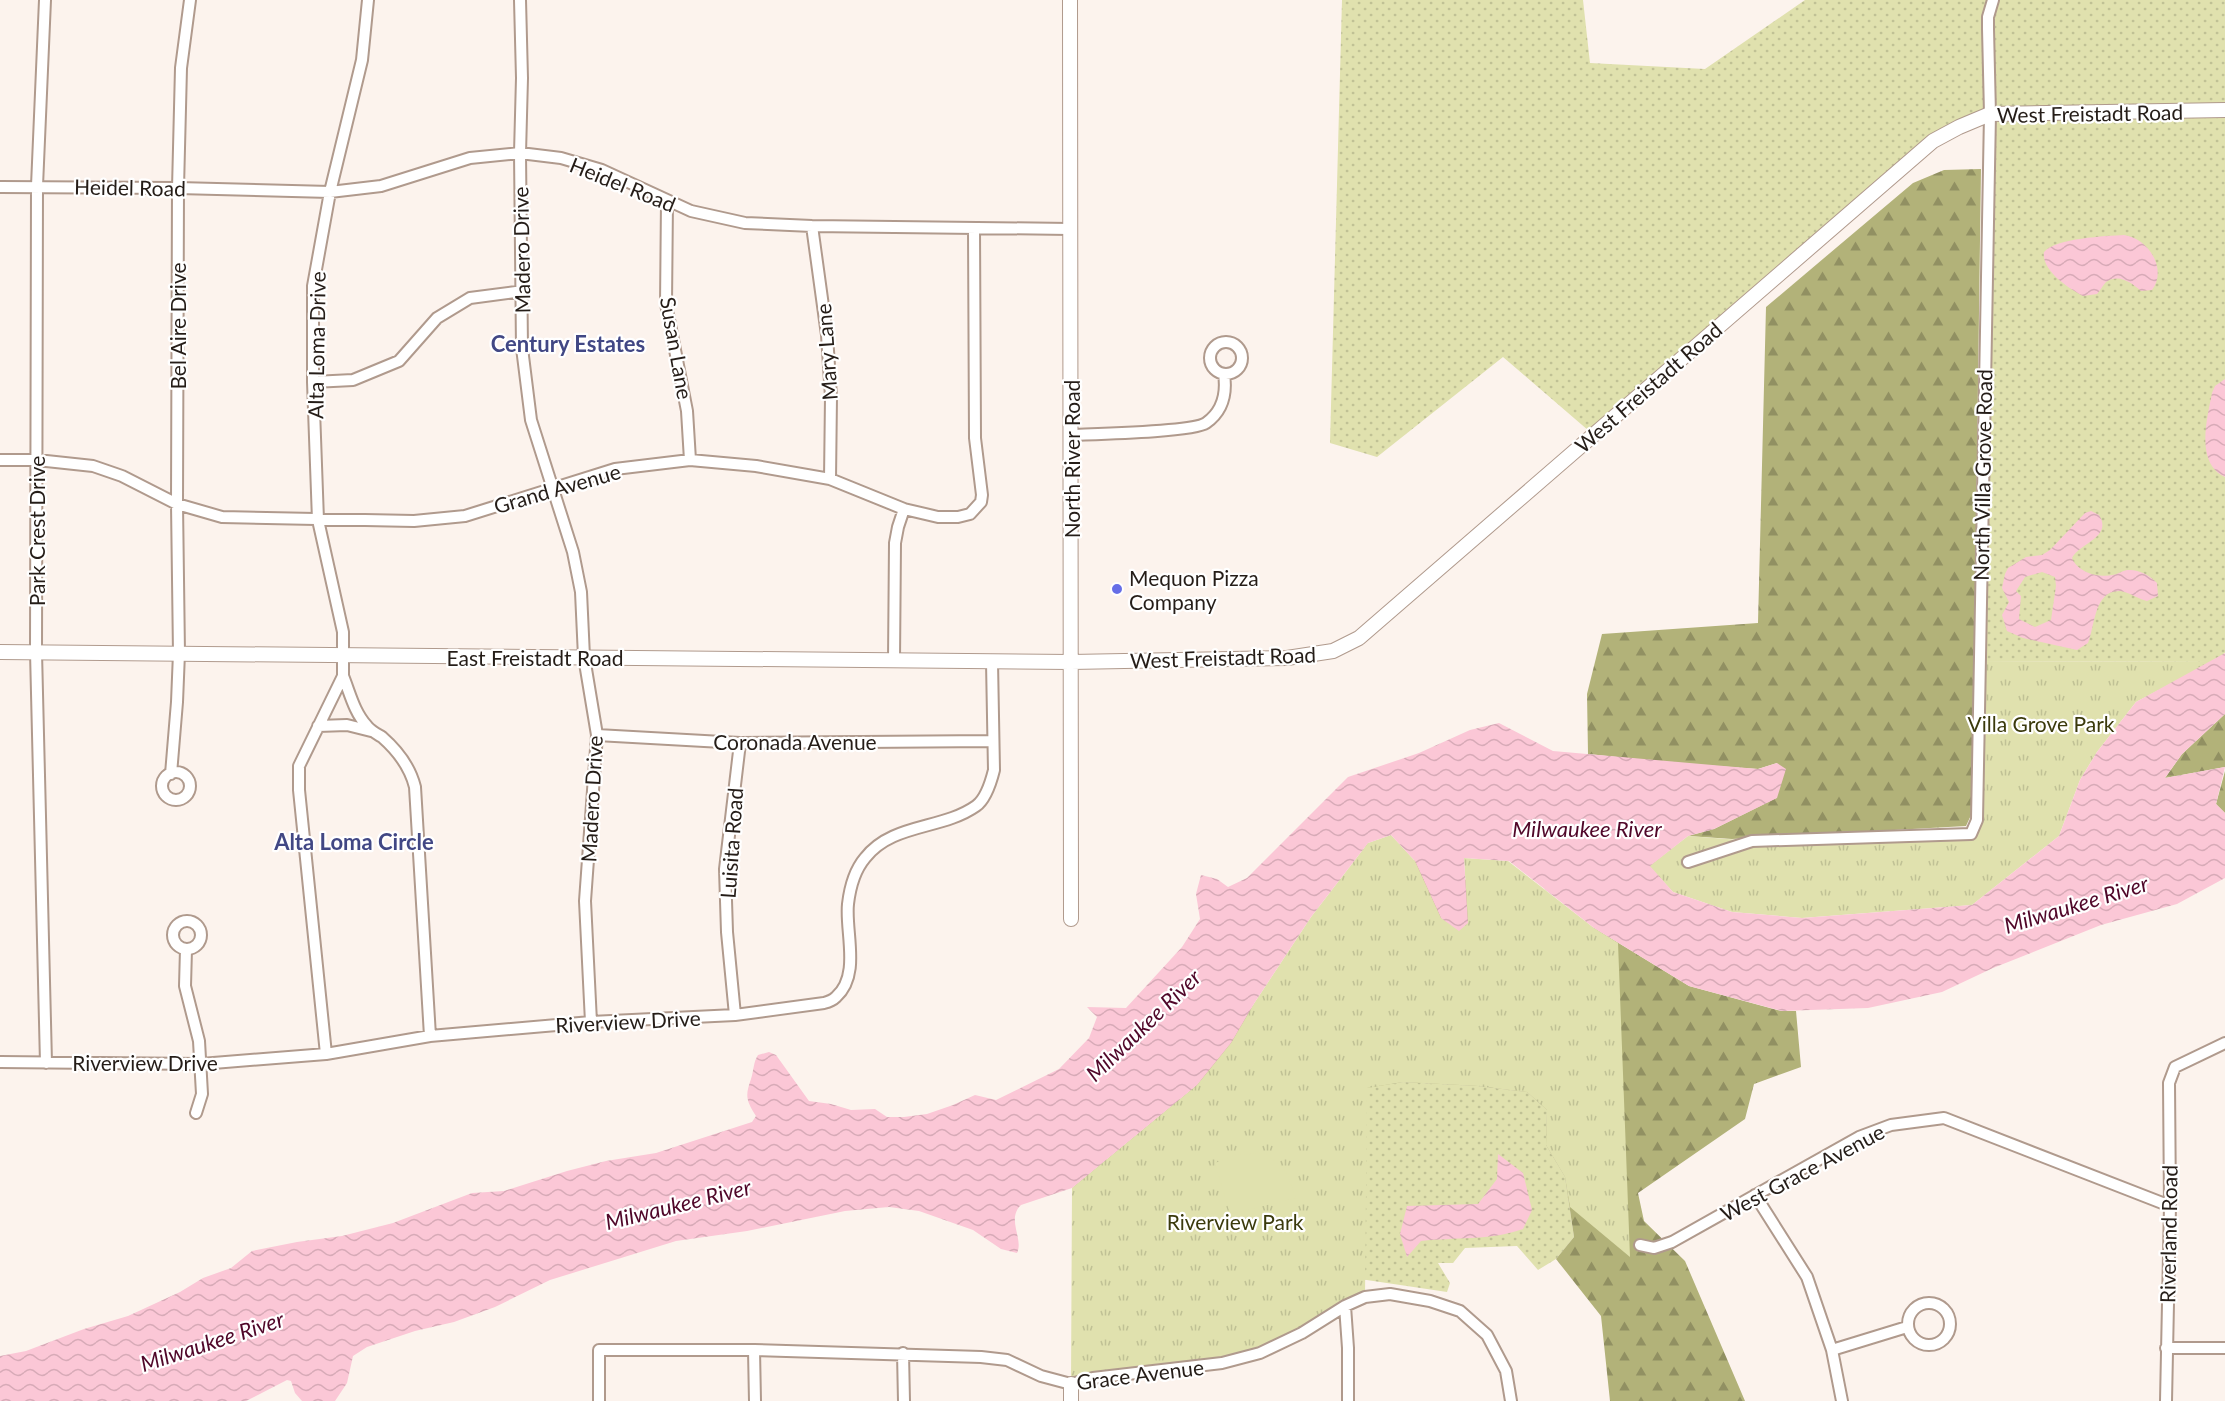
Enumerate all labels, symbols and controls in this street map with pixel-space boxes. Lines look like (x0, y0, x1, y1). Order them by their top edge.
street label: West Freistadt Road (1997, 99, 2183, 127)
street label: Heidel Road (567, 152, 679, 216)
street label: Heidel Road (74, 174, 186, 200)
street label: Madero Drive (507, 186, 535, 314)
street label: Bel Aire Drive (165, 262, 190, 390)
street label: Alta Loma Drive (302, 271, 330, 419)
street label: Susan Lane (656, 295, 698, 401)
street label: Mary Lane (810, 303, 842, 401)
street label: West Freistadt Road (1570, 316, 1726, 458)
district label: Century Estates (491, 330, 645, 357)
street label: North Villa Grove Road (1968, 369, 1996, 581)
street label: North River Road (1059, 380, 1084, 538)
street label: Park Crest Drive (24, 456, 49, 606)
street label: Grand Avenue (491, 458, 623, 518)
place label: Mequon Pizza Company (1129, 565, 1259, 614)
marker: Mequon Pizza Company (1110, 582, 1124, 596)
street label: West Freistadt Road (1129, 641, 1317, 673)
street label: East Freistadt Road (446, 645, 624, 670)
park label: Villa Grove Park (1967, 711, 2115, 736)
street label: Coronada Avenue (713, 729, 877, 754)
street label: Madero Drive (575, 735, 607, 863)
street label: Luisita Road (715, 787, 747, 899)
water label: Milwaukee River (1512, 815, 1662, 842)
district label: Alta Loma Circle (273, 828, 434, 855)
water label: Milwaukee River (2001, 869, 2152, 939)
water label: Milwaukee River (1080, 963, 1206, 1087)
street label: Riverview Drive (555, 1005, 701, 1037)
street label: Riverview Drive (72, 1050, 218, 1075)
street label: West Grace Avenue (1716, 1118, 1888, 1226)
street label: Riverland Road (2154, 1165, 2182, 1303)
water label: Milwaukee River (602, 1173, 754, 1235)
park label: Riverview Park (1167, 1209, 1304, 1234)
water label: Milwaukee River (137, 1305, 288, 1377)
street label: Grace Avenue (1075, 1354, 1205, 1394)

